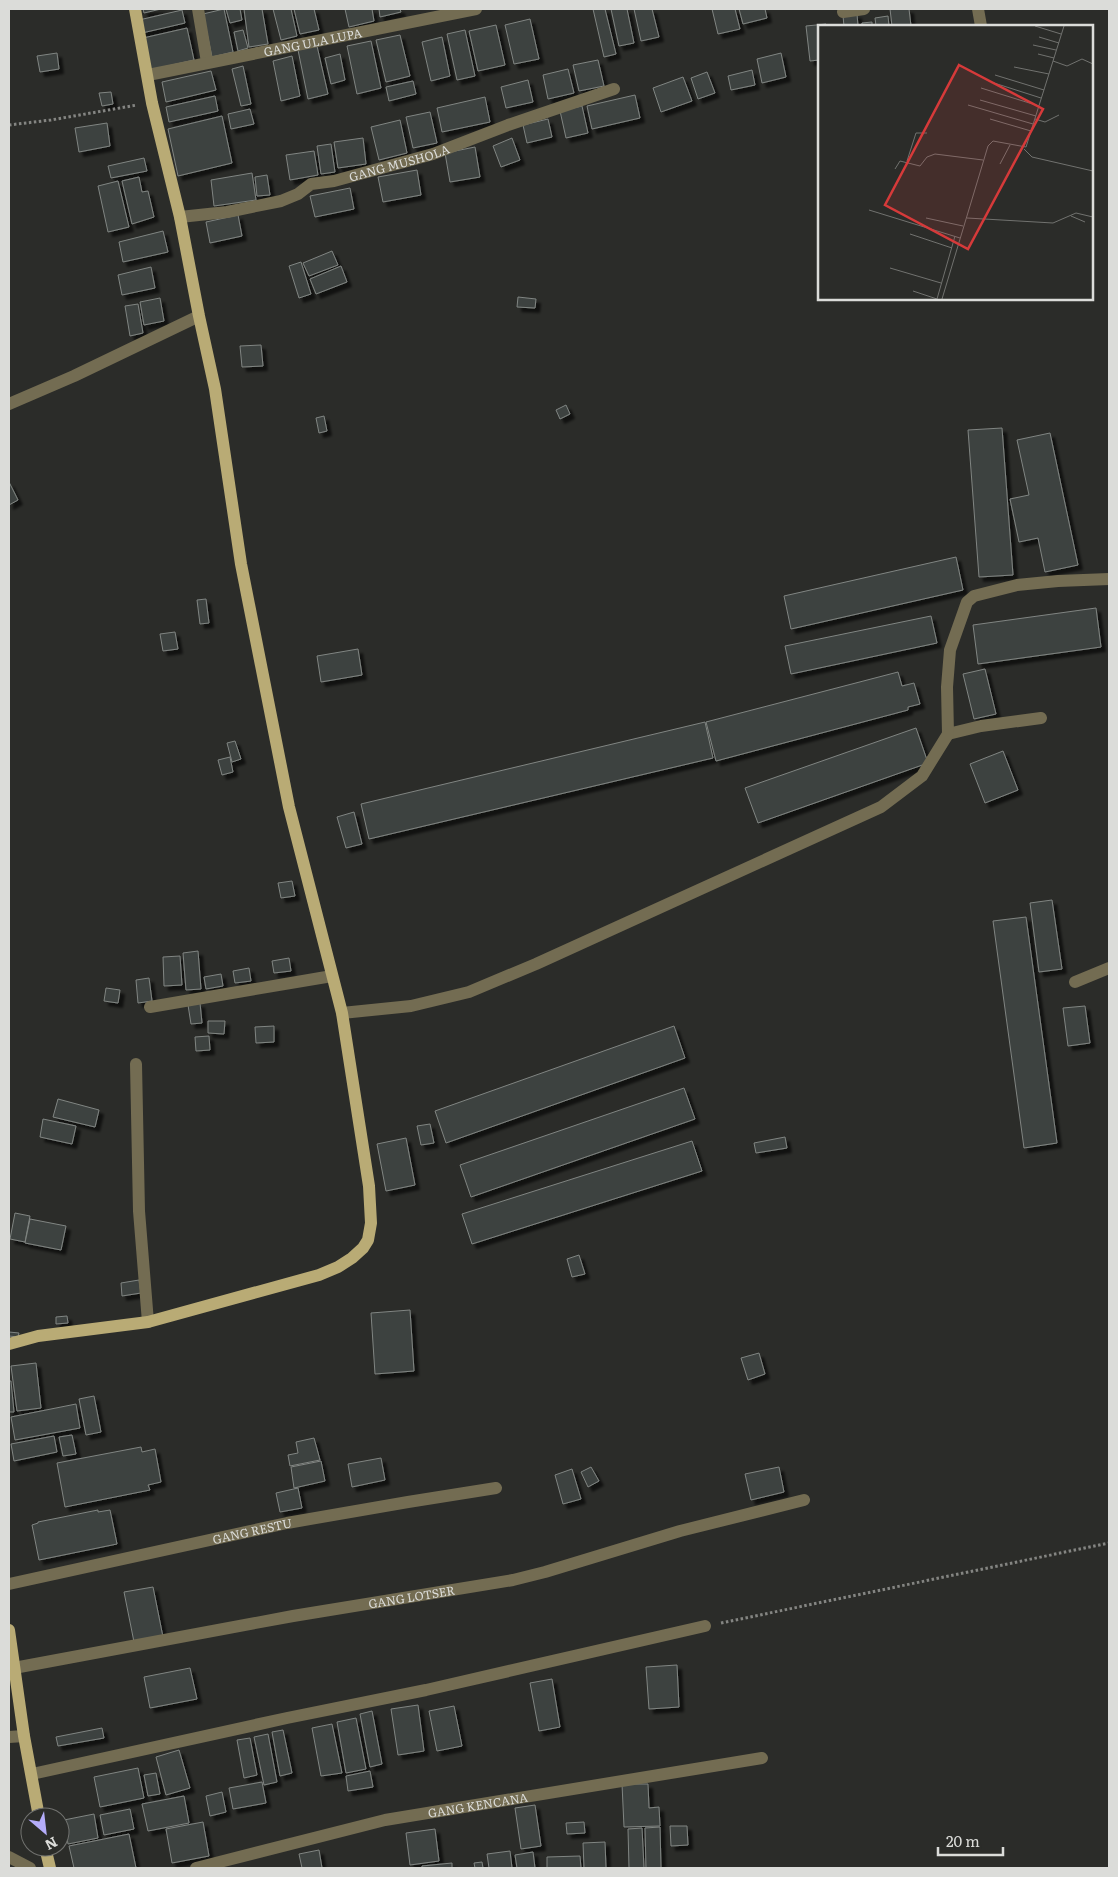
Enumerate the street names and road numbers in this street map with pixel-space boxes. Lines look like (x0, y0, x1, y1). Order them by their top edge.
street label: GANG ULA LUPA (262, 23, 364, 61)
street label: GANG MUSHOLA (347, 139, 452, 186)
street label: GANG RESTU (211, 1513, 294, 1548)
street label: GANG LOTSER (367, 1581, 457, 1613)
street label: GANG KENCANA (426, 1788, 529, 1822)

